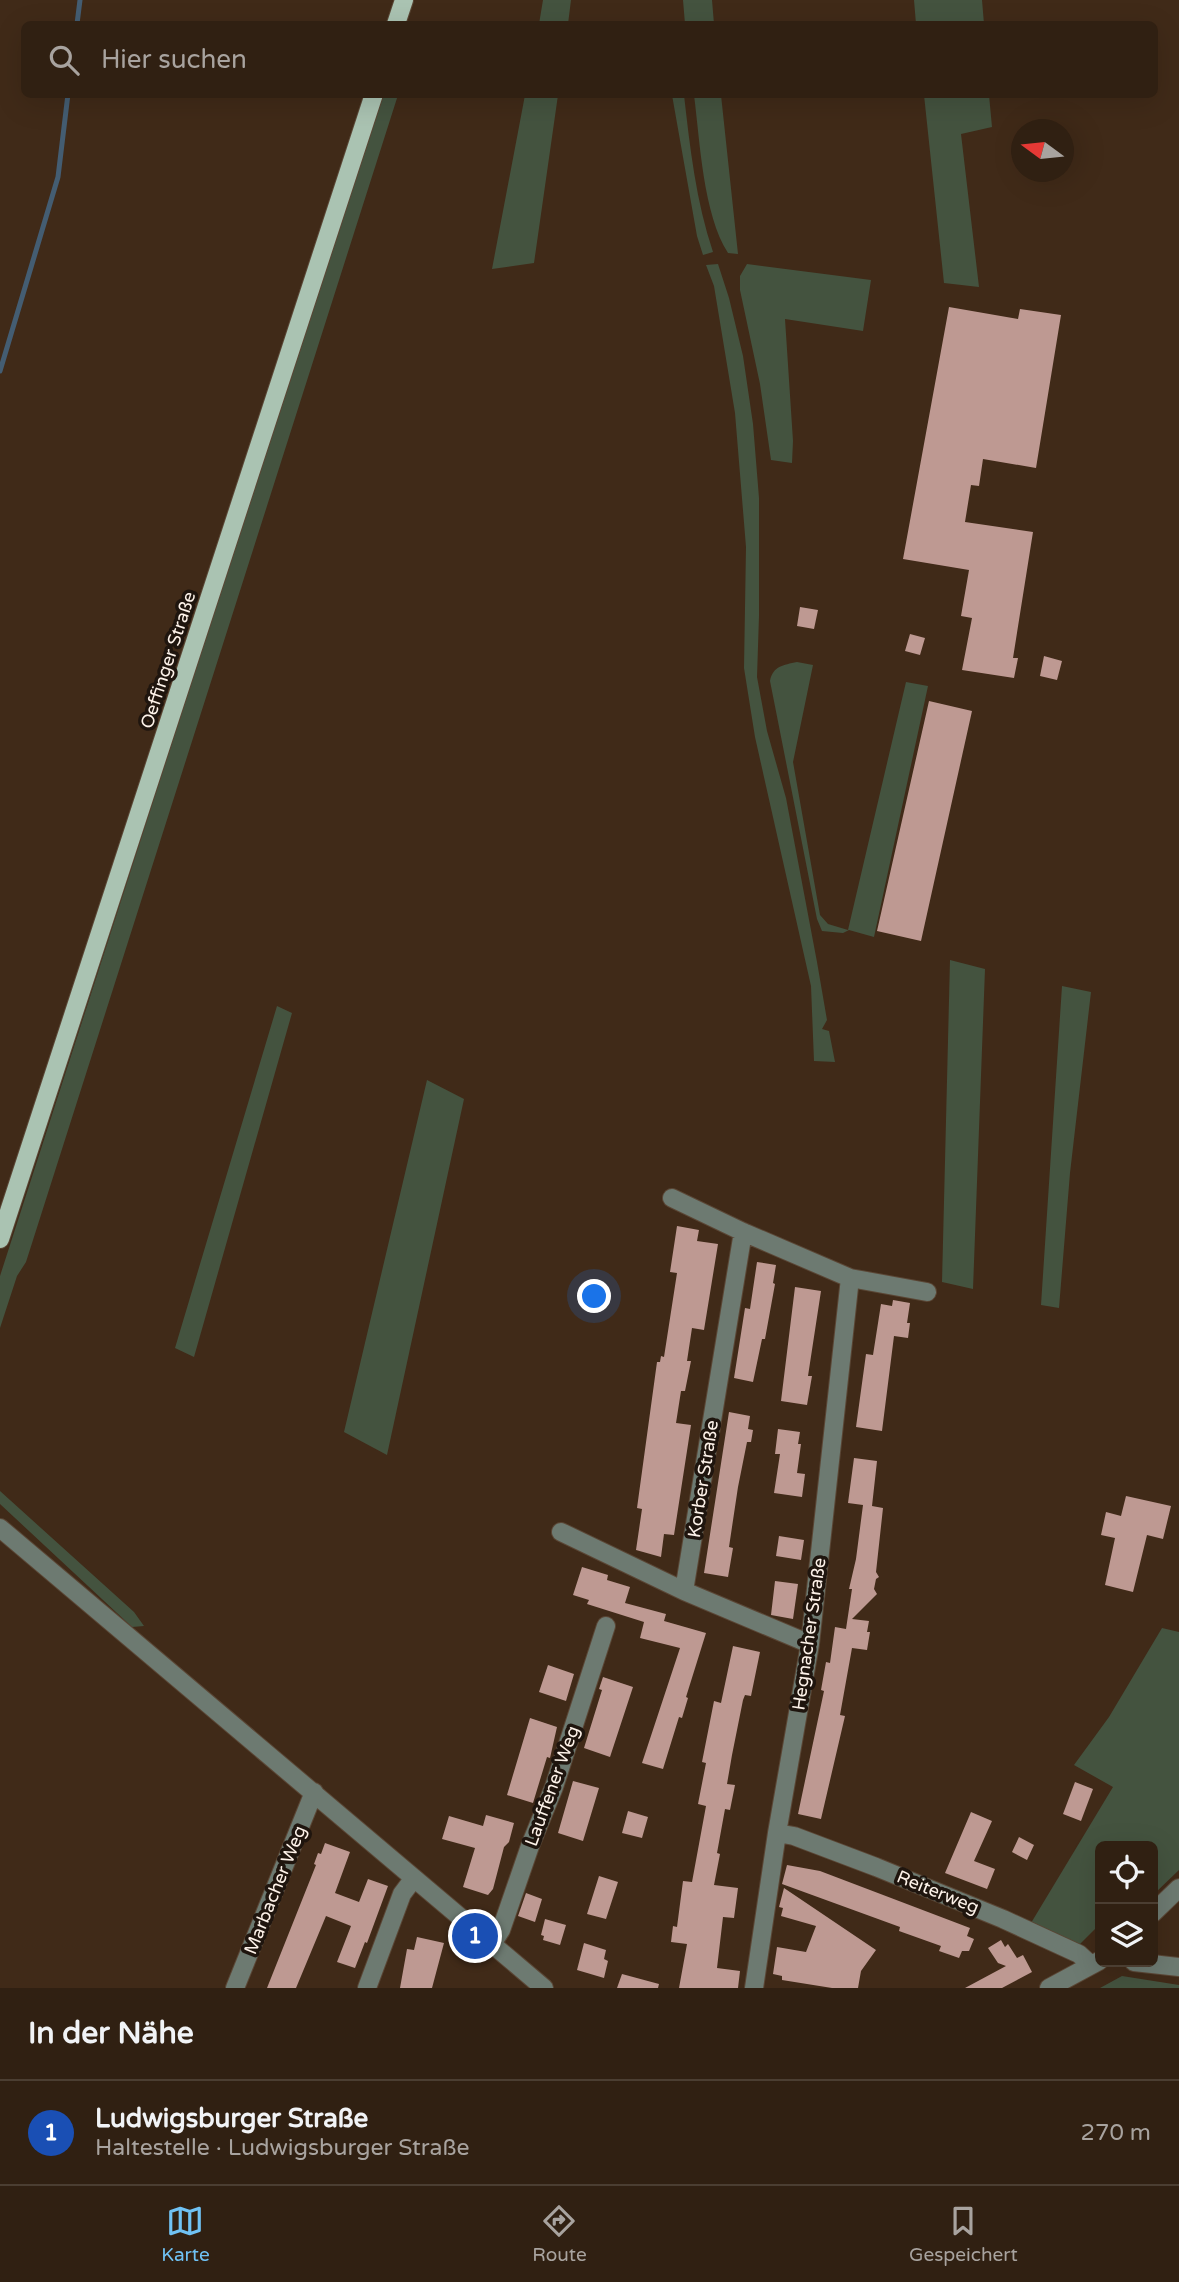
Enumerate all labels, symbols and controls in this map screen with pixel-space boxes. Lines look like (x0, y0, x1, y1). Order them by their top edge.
search box (21, 21, 1158, 98)
icon: search (45, 41, 83, 79)
text: Hier suchen (101, 44, 247, 75)
north arrow (1011, 119, 1074, 182)
street label: Oeffinger Straße (135, 589, 201, 731)
your location (577, 1279, 611, 1313)
street label: Korber Straße (683, 1419, 723, 1539)
street label: Hegnacher Straße (787, 1556, 831, 1712)
street label: Lauffener Weg (520, 1723, 584, 1849)
street label: Marbacher Weg (239, 1822, 311, 1958)
map controls (1095, 1841, 1158, 1967)
button: locate (1095, 1841, 1158, 1904)
street label: Reiterweg (894, 1866, 982, 1918)
button: layers (1095, 1904, 1158, 1967)
pin: 1 (452, 1910, 498, 1962)
text: In der Nähe (28, 2015, 194, 2052)
text: Ludwigsburger Straße (95, 2103, 368, 2134)
text: 1 (44, 2119, 58, 2147)
text: 270 m (1081, 2119, 1151, 2147)
text: Haltestelle · Ludwigsburger Straße (95, 2134, 469, 2162)
tab: Karte (161, 2202, 210, 2266)
tab: Route (532, 2202, 587, 2266)
tab: Gespeichert (909, 2202, 1018, 2266)

